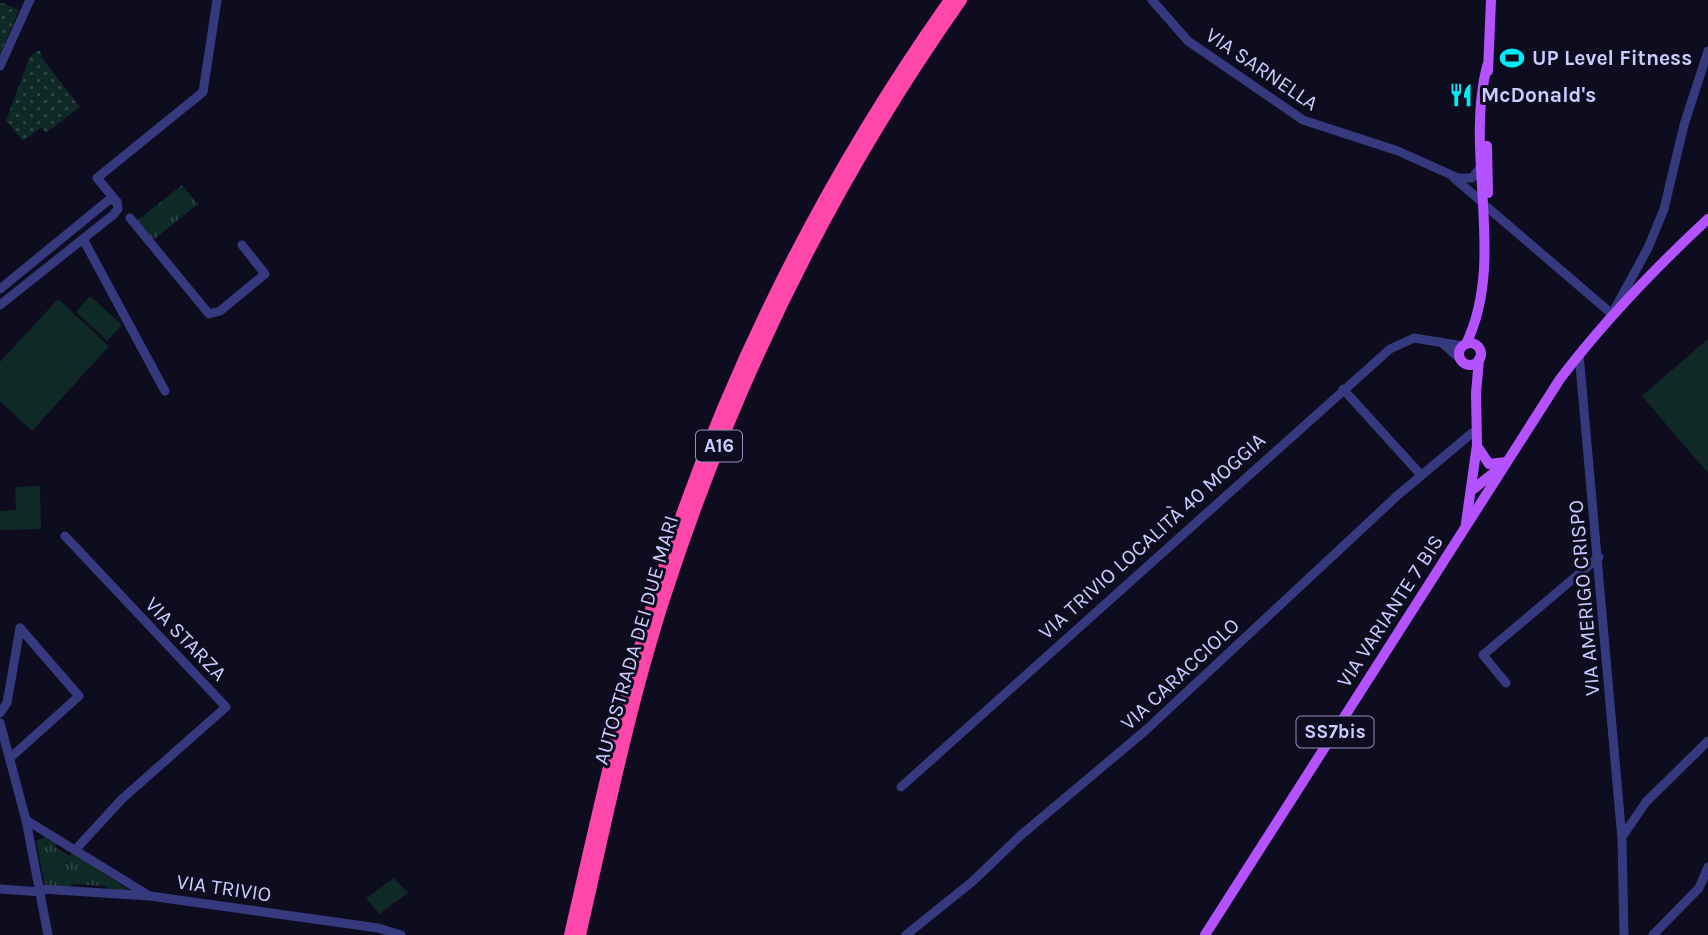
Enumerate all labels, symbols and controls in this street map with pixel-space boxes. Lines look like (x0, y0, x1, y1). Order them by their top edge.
street label: VIA SARNELLA (1201, 23, 1323, 115)
sports icon: UP Level Fitness (1498, 44, 1526, 72)
place label: UP Level Fitness (1532, 46, 1692, 70)
restaurant icon: McDonald's (1447, 81, 1475, 109)
place label: McDonald's (1481, 83, 1596, 107)
street label: VIA TRIVIO LOCALITÀ 40 MOGGIA (1034, 428, 1270, 644)
road number: A16 (696, 430, 742, 462)
street label: VIA AMERIGO CRISPO (1563, 499, 1605, 697)
street label: AUTOSTRADA DEI DUE MARI (589, 513, 683, 767)
street label: VIA VARIANTE 7 BIS (1332, 530, 1448, 692)
street label: VIA STARZA (140, 592, 232, 686)
street label: VIA CARACCIOLO (1116, 613, 1244, 735)
road number: SS7bis (1296, 716, 1374, 748)
street label: VIA TRIVIO (175, 869, 273, 907)

